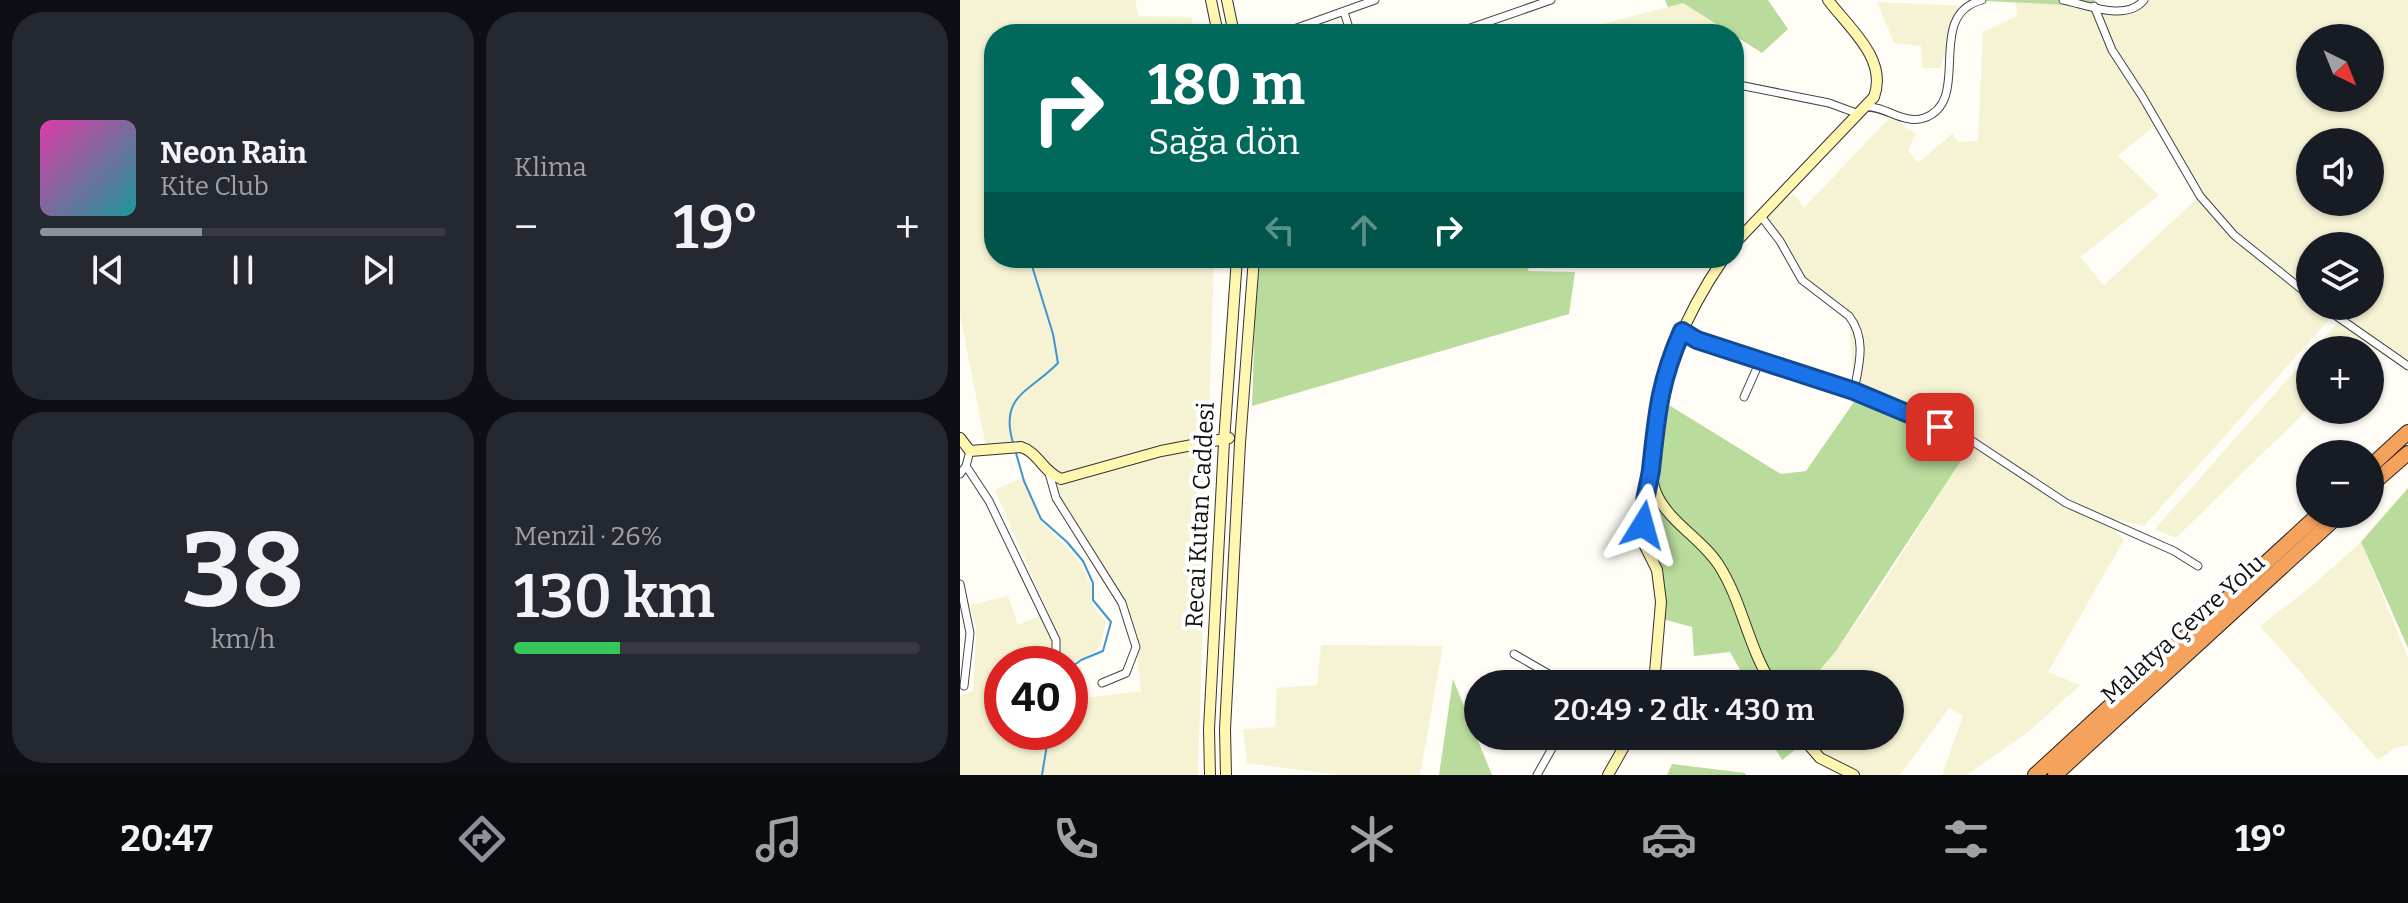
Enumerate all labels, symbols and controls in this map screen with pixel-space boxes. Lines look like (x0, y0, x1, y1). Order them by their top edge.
north arrow (2296, 24, 2384, 112)
map controls (2296, 24, 2384, 528)
text: 180 m (1148, 52, 1305, 119)
icon: right (1016, 56, 1120, 160)
text: Sağa dön (1148, 120, 1300, 164)
button: sound (2296, 128, 2384, 216)
text: Neon Rain (160, 135, 307, 171)
text: Klima (514, 152, 587, 183)
text: Kite Club (160, 171, 269, 202)
text: 19° (673, 192, 760, 264)
text: − (514, 201, 538, 254)
text: + (895, 201, 920, 254)
icon: left (1258, 208, 1302, 252)
icon: ahead (1342, 208, 1386, 252)
icon: right (1426, 208, 1470, 252)
button: layers (2296, 232, 2384, 320)
icon: previous (86, 248, 130, 292)
icon: pause (221, 248, 265, 292)
icon: next (356, 248, 400, 292)
button: + (2296, 336, 2384, 424)
pin (1906, 393, 1974, 461)
street label: Recai Kutan Caddesi (1180, 401, 1220, 629)
icon: arrive (1918, 405, 1962, 449)
button: − (2296, 440, 2384, 528)
position arrow (1601, 483, 1685, 567)
text: 38 (182, 509, 304, 634)
text: Menzil · 26% (514, 521, 662, 552)
street label: Malatya Çevre Yolu (2096, 548, 2270, 710)
text: 130 km (514, 561, 715, 633)
text: km/h (211, 624, 275, 655)
speed limit sign: 40 (984, 646, 1088, 750)
text: 20:49 · 2 dk · 430 m (1554, 692, 1814, 728)
icon: directions (454, 811, 510, 867)
icon: music (751, 811, 807, 867)
icon: phone (1048, 811, 1104, 867)
icon: climate (1344, 811, 1400, 867)
icon: car (1641, 811, 1697, 867)
icon: filters (1938, 811, 1994, 867)
text: 20:47 (120, 817, 213, 861)
text: 19° (2235, 817, 2287, 861)

